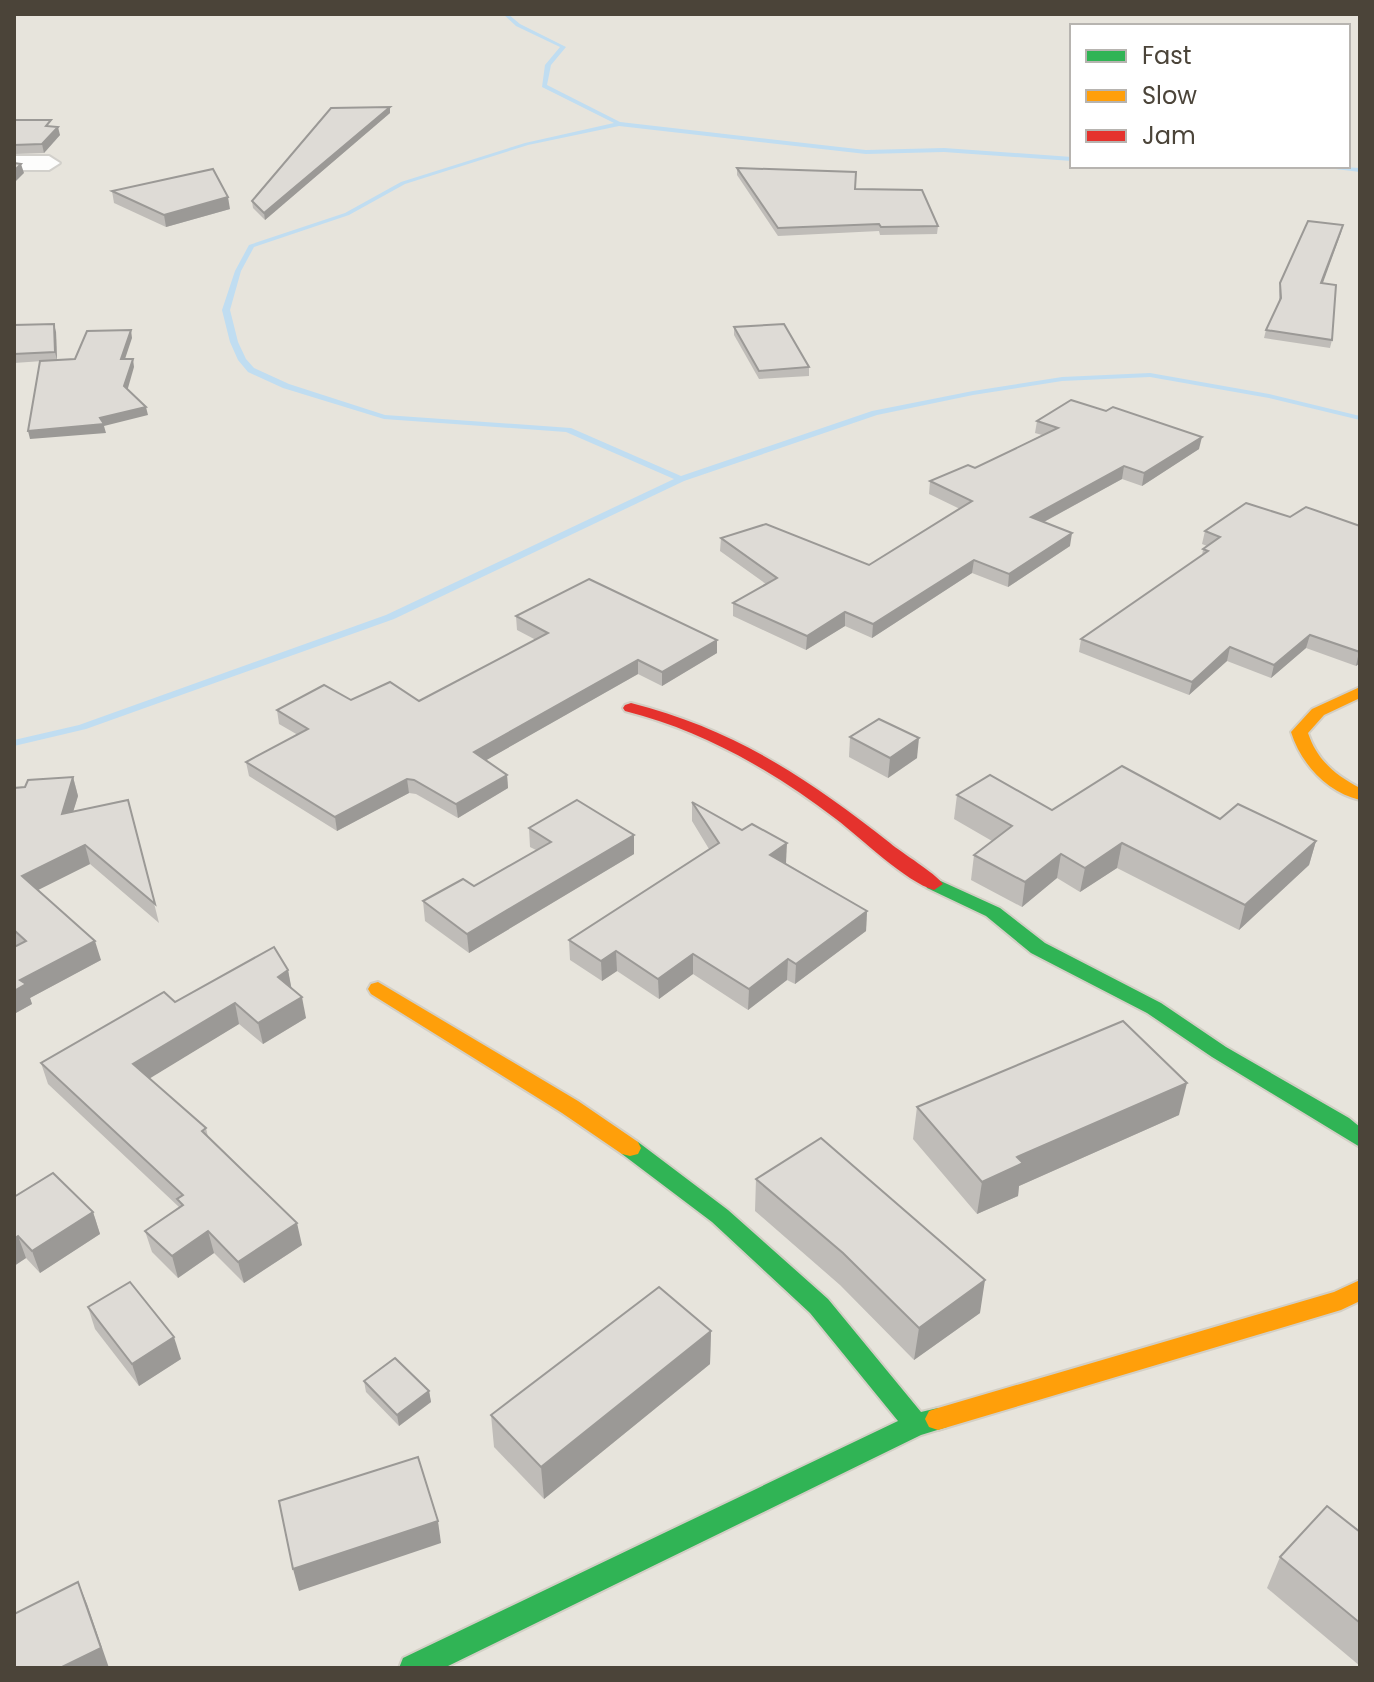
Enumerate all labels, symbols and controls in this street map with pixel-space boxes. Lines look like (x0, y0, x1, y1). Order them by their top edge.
legend (1070, 24, 1350, 168)
text: Fast (1142, 39, 1192, 72)
text: Slow (1142, 79, 1197, 112)
text: Jam (1142, 119, 1196, 152)

